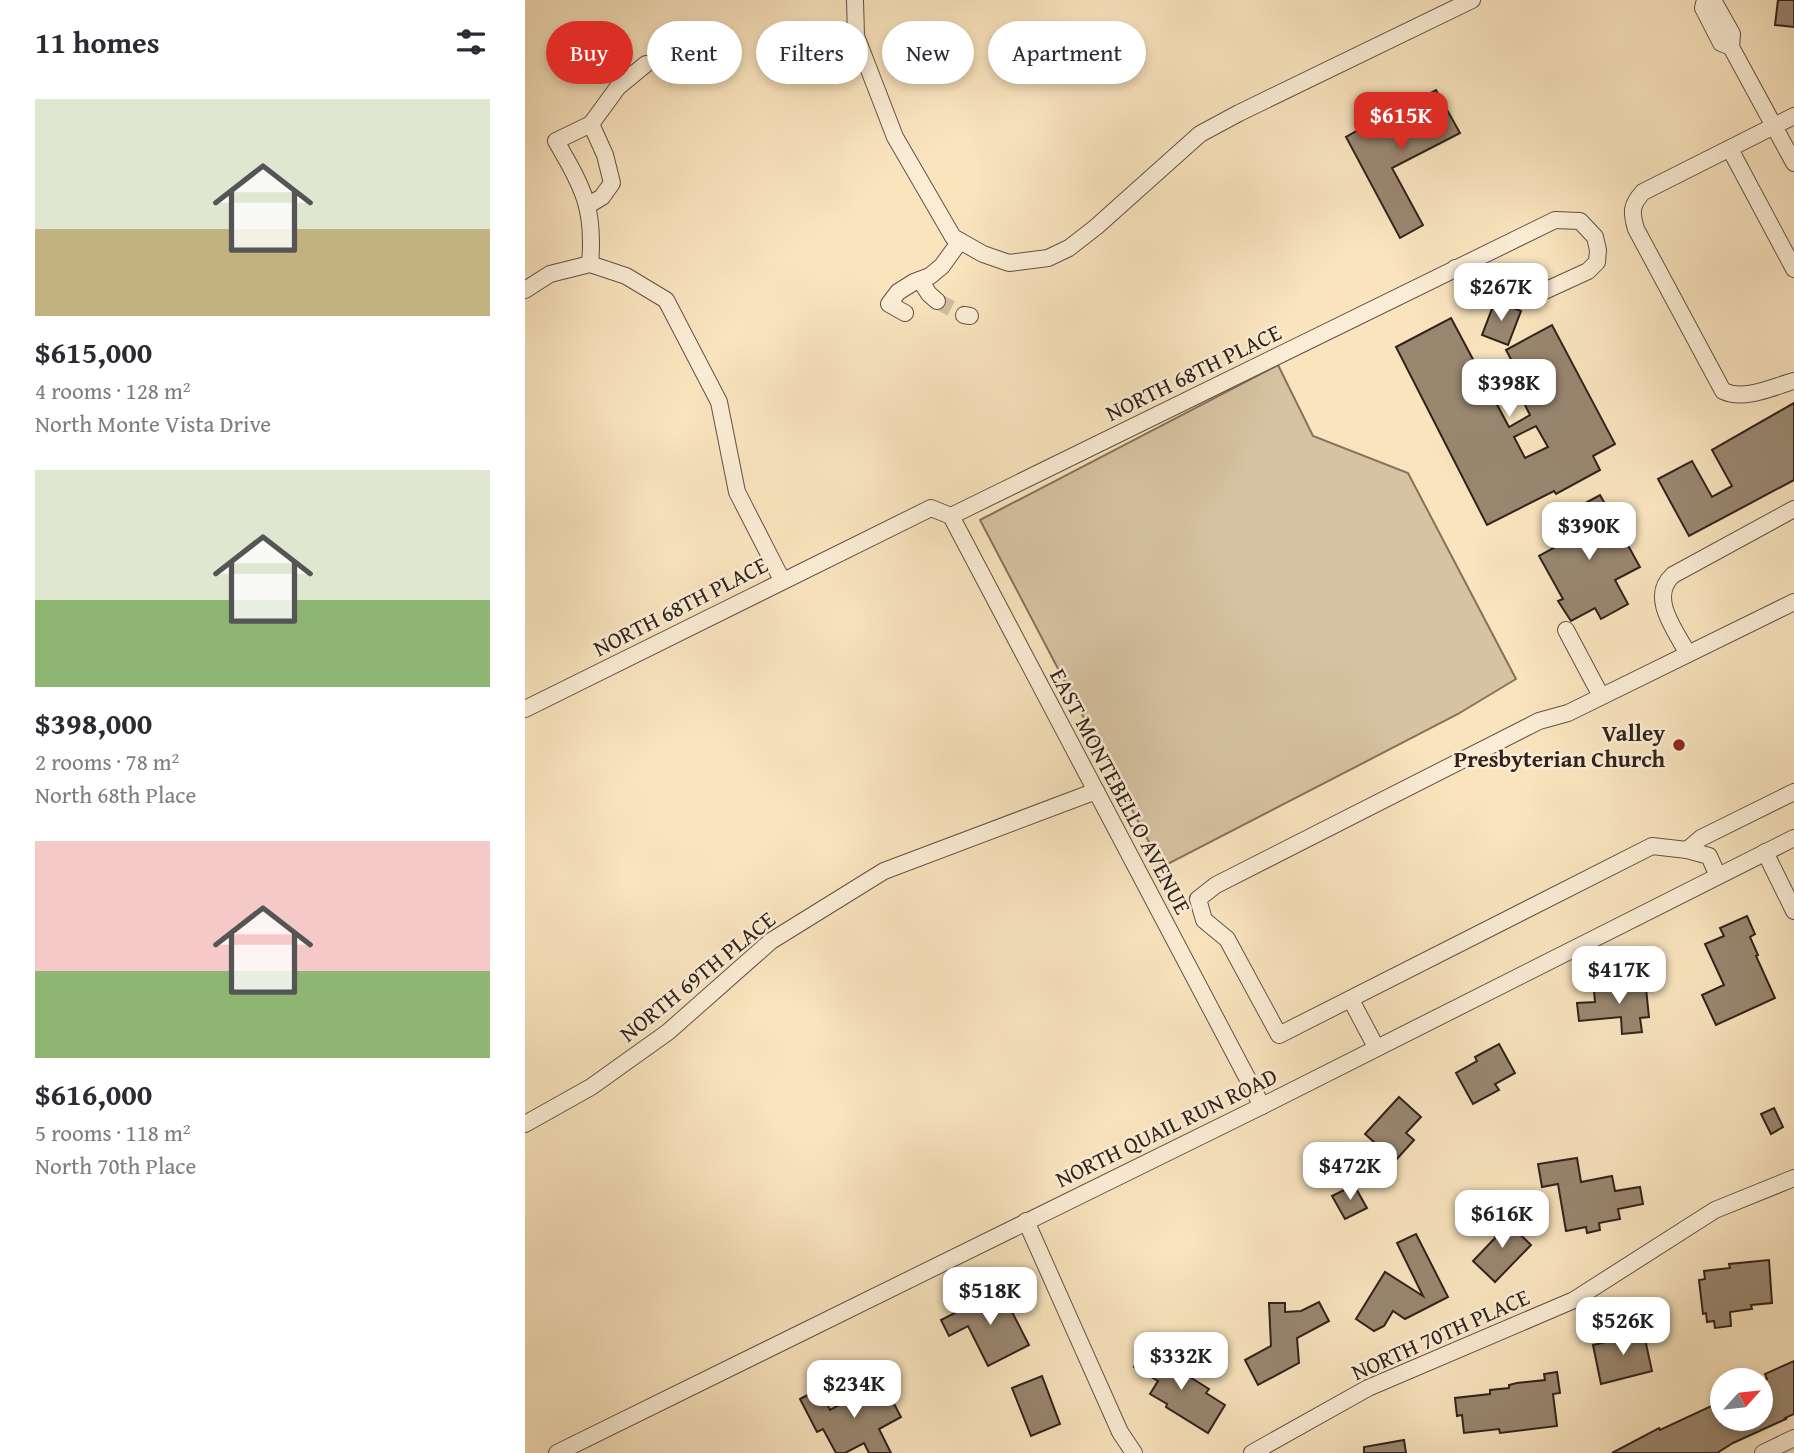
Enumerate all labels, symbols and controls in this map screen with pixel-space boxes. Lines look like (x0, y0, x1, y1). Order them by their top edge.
text: 11 homes (35, 20, 160, 64)
chip: Buy (546, 21, 633, 84)
chip: Rent (647, 21, 742, 84)
chip: Filters (756, 21, 868, 84)
chip: New (882, 21, 974, 84)
chip: Apartment (988, 21, 1146, 84)
icon: filters (452, 23, 490, 61)
pin: $615K (1352, 92, 1450, 152)
text: $615K (1370, 98, 1432, 131)
icon: home (200, 145, 326, 271)
pin: $267K (1452, 264, 1550, 323)
text: $267K (1470, 269, 1532, 302)
street label: NORTH 68TH PLACE (1100, 315, 1286, 429)
text: $615,000 (35, 330, 152, 374)
pin: $398K (1460, 360, 1558, 419)
text: $398K (1478, 365, 1540, 398)
text: 4 rooms · 128 m² (35, 374, 190, 407)
text: North Monte Vista Drive (35, 407, 271, 440)
pin: $390K (1540, 503, 1638, 562)
text: $390K (1558, 508, 1620, 541)
icon: home (200, 516, 326, 642)
street label: NORTH 68TH PLACE (587, 548, 773, 664)
street label: EAST MONTEBELLO AVENUE (1042, 662, 1200, 920)
text: $398,000 (35, 701, 152, 745)
place label: Valley Presbyterian Church (1454, 716, 1665, 775)
marker: Valley Presbyterian Church (1671, 737, 1687, 753)
text: 2 rooms · 78 m² (35, 745, 179, 778)
text: North 68th Place (35, 778, 196, 811)
icon: home (200, 887, 326, 1013)
street label: NORTH 69TH PLACE (612, 903, 782, 1049)
pin: $417K (1570, 946, 1668, 1006)
text: $417K (1588, 952, 1650, 985)
street label: NORTH QUAIL RUN ROAD (1049, 1059, 1283, 1195)
text: $616,000 (35, 1072, 152, 1116)
text: 5 rooms · 118 m² (35, 1116, 190, 1149)
pin: $472K (1301, 1142, 1399, 1202)
text: $472K (1319, 1148, 1381, 1181)
text: North 70th Place (35, 1149, 196, 1182)
pin: $616K (1453, 1190, 1551, 1250)
text: $616K (1471, 1196, 1533, 1229)
pin: $518K (941, 1268, 1039, 1327)
text: $518K (959, 1273, 1021, 1306)
street label: NORTH 70TH PLACE (1346, 1280, 1534, 1388)
pin: $526K (1574, 1298, 1672, 1357)
text: $526K (1592, 1303, 1654, 1336)
pin: $332K (1132, 1332, 1230, 1392)
text: $332K (1150, 1338, 1212, 1371)
pin: $234K (805, 1360, 903, 1420)
text: $234K (823, 1366, 885, 1399)
north arrow (1710, 1368, 1773, 1432)
map controls (1710, 1368, 1773, 1431)

